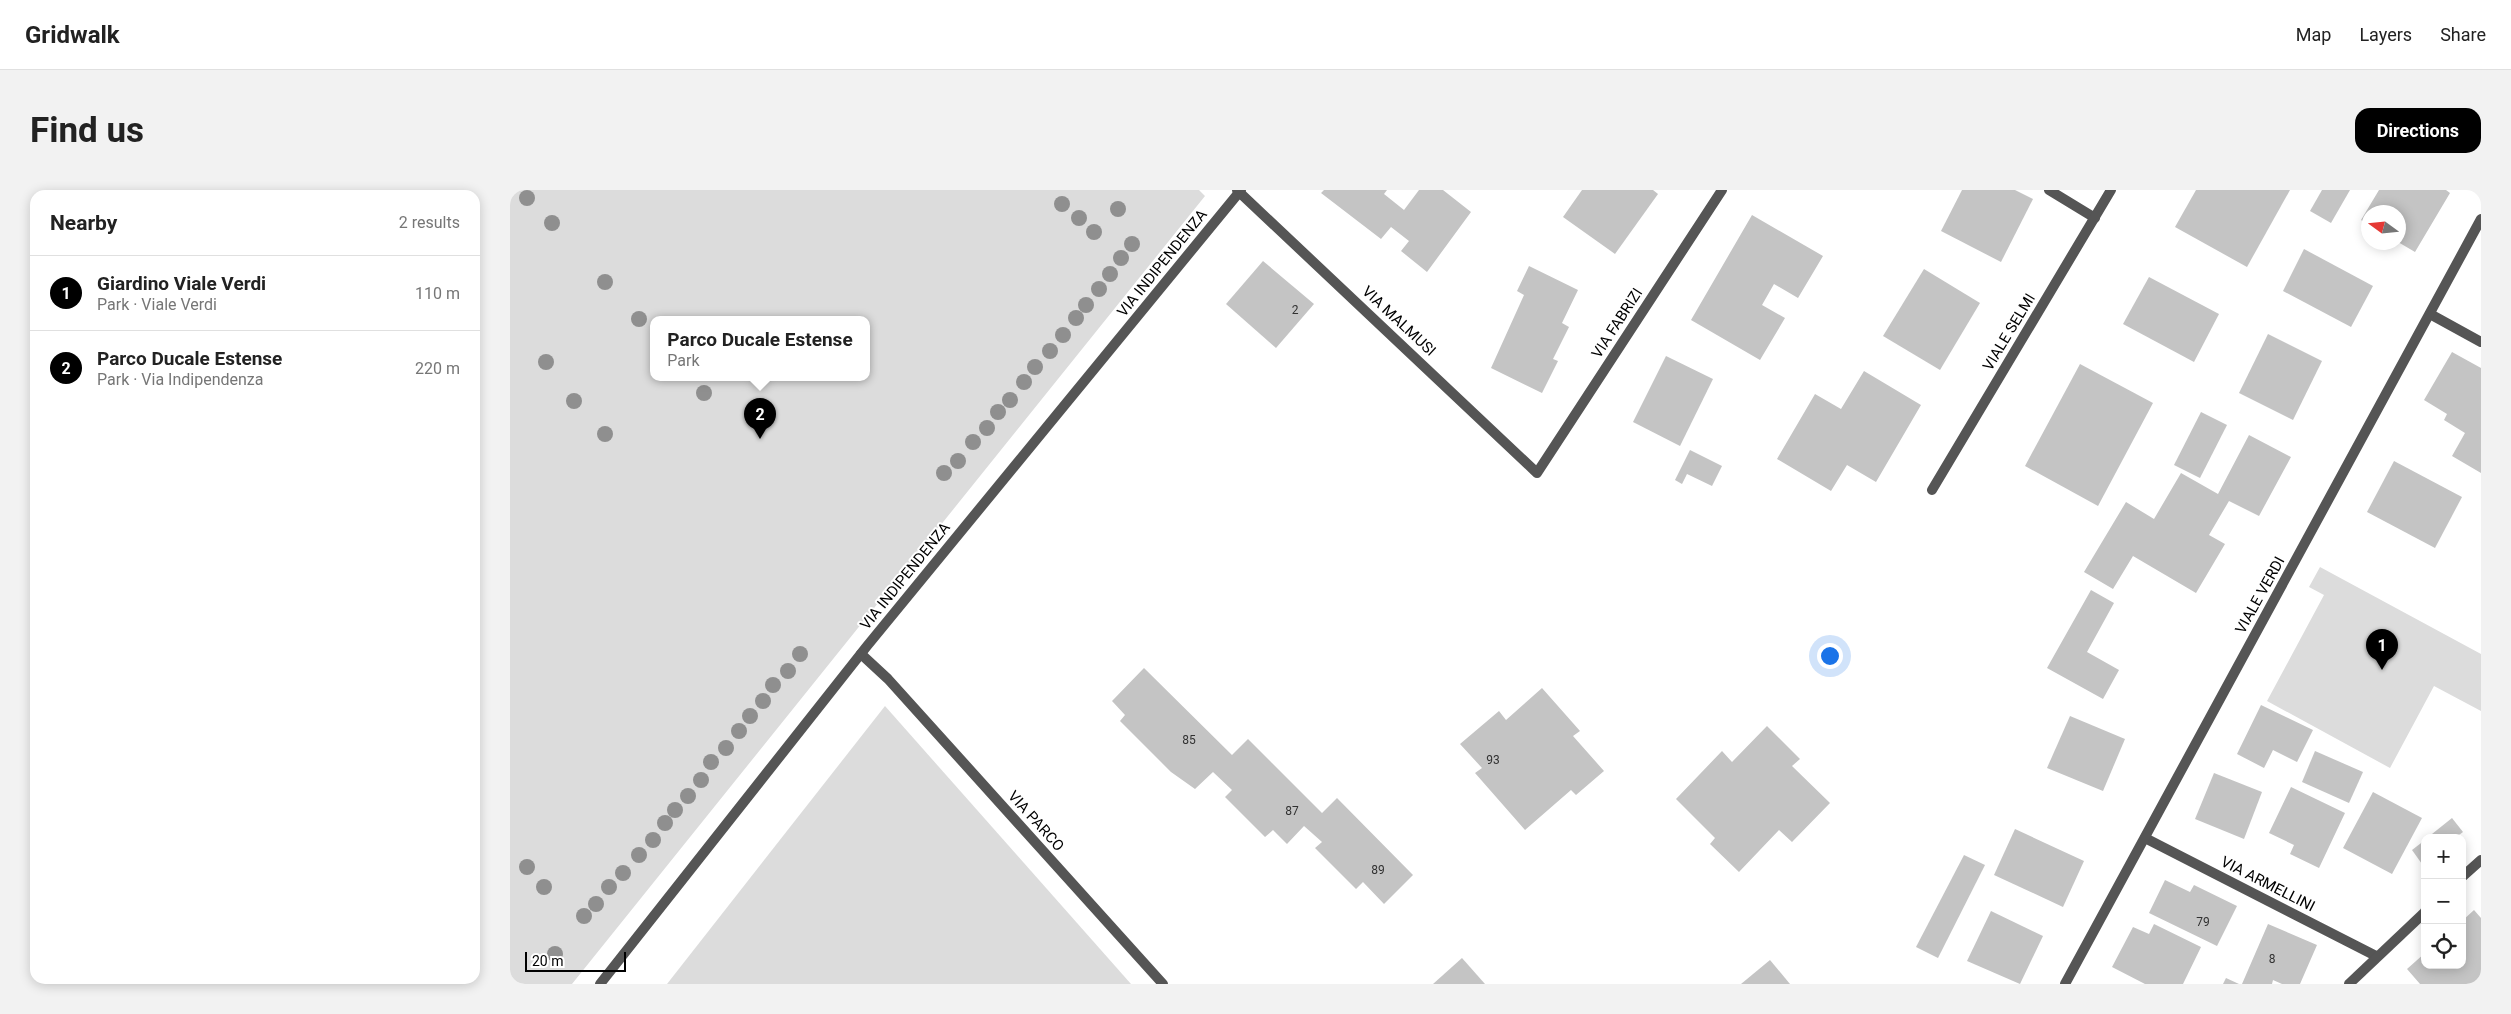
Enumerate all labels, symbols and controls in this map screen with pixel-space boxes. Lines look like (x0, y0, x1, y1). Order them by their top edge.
text: Gridwalk (25, 21, 120, 49)
text: Map (2296, 24, 2331, 45)
text: Layers (2359, 24, 2412, 45)
text: Share (2440, 24, 2486, 45)
button: Directions (2355, 108, 2481, 153)
text: Find us (30, 110, 144, 151)
north arrow (2361, 205, 2406, 250)
street label: VIA INDIPENDENZA (1113, 206, 1211, 320)
text: Nearby (50, 211, 117, 235)
text: 2 results (399, 213, 460, 232)
text: Giardino Viale Verdi (97, 272, 266, 295)
street label: VIA MALMUSI (1358, 282, 1440, 360)
text: 1 (61, 284, 71, 303)
text: 110 m (415, 284, 460, 303)
street label: VIA FABRIZI (1588, 285, 1646, 361)
street label: VIALE SELMI (1979, 290, 2039, 374)
text: Park · Viale Verdi (97, 295, 217, 314)
house number: 2 (1292, 303, 1299, 317)
popup (650, 316, 870, 381)
text: Parco Ducale Estense (667, 328, 853, 351)
text: Parco Ducale Estense (97, 347, 282, 370)
text: Park (667, 351, 700, 370)
text: 2 (61, 359, 71, 378)
text: 220 m (415, 359, 460, 378)
text: Park · Via Indipendenza (97, 370, 264, 389)
pin: 2 (744, 398, 776, 439)
street label: VIA INDIPENDENZA (856, 519, 954, 633)
street label: VIALE VERDI (2231, 553, 2289, 637)
pin: 1 (2366, 629, 2398, 670)
your location (1817, 643, 1843, 669)
house number: 85 (1182, 733, 1196, 747)
house number: 93 (1486, 753, 1500, 767)
street label: VIA PARCO (1004, 787, 1068, 855)
house number: 87 (1285, 804, 1299, 818)
map controls (2421, 834, 2466, 969)
button: + (2421, 834, 2466, 879)
street label: VIA ARMELLINI (2218, 853, 2318, 915)
house number: 89 (1371, 863, 1385, 877)
button: − (2421, 879, 2466, 924)
house number: 79 (2196, 915, 2210, 929)
button: locate (2421, 924, 2466, 969)
scale bar (525, 949, 626, 972)
house number: 8 (2269, 952, 2276, 966)
text: 20 m (532, 953, 564, 969)

